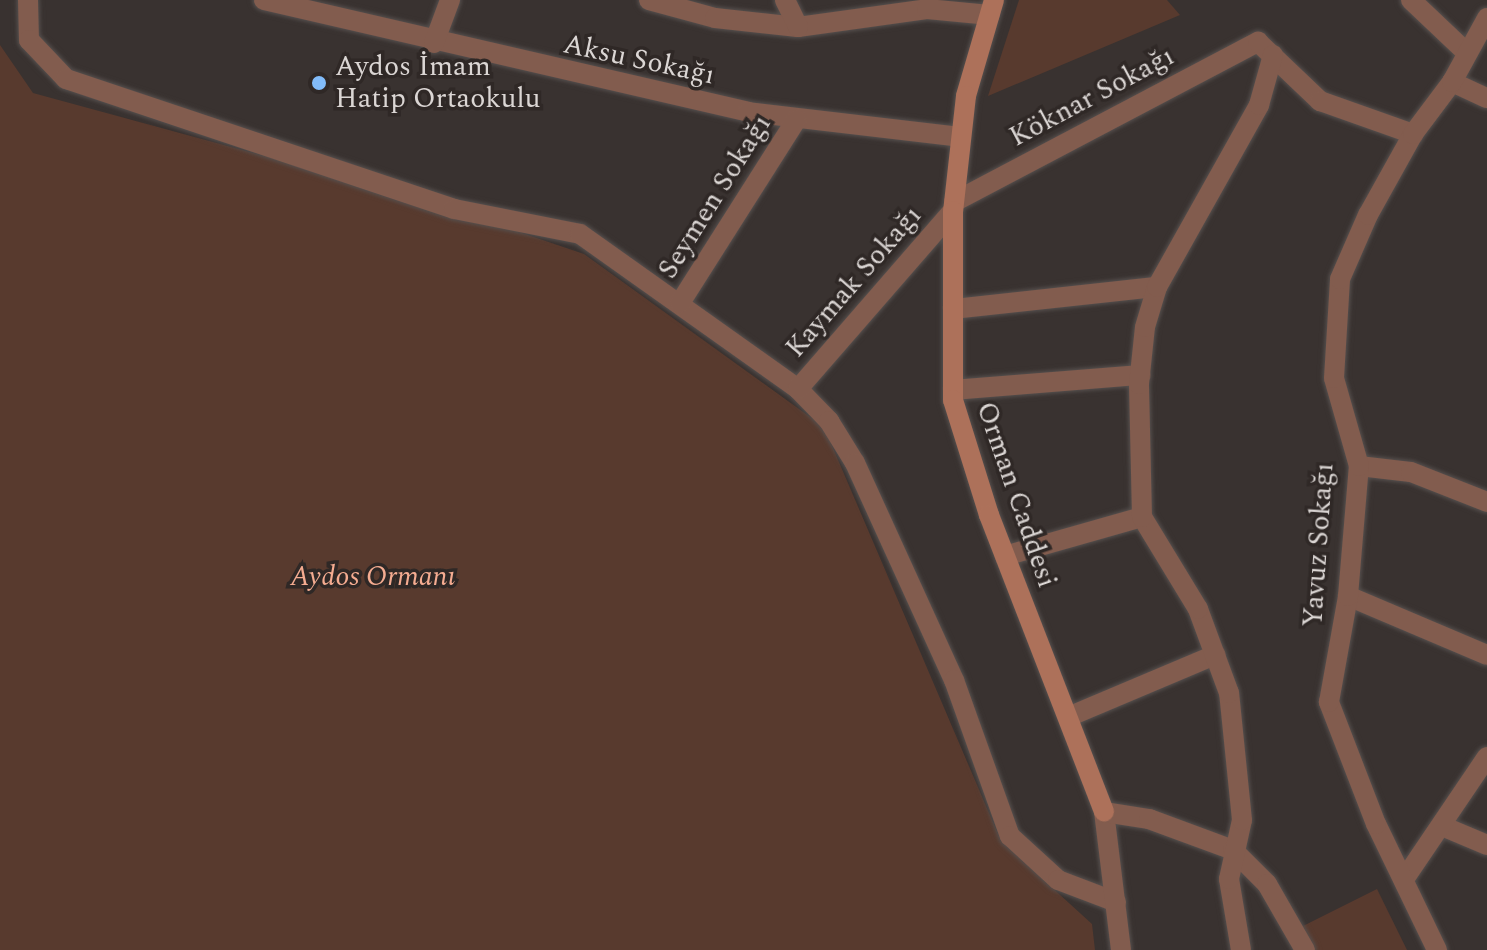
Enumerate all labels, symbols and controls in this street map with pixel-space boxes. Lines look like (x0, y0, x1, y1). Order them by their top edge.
street label: Aksu Sokağı (560, 28, 718, 92)
street label: Köknar Sokağı (1004, 40, 1180, 154)
place label: Aydos İmam Hatip Ortaokulu (335, 50, 540, 116)
marker: Aydos İmam Hatip Ortaokulu (310, 74, 328, 92)
street label: Seymen Sokağı (651, 109, 779, 285)
street label: Kaymak Sokağı (779, 199, 929, 365)
street label: Orman Caddesi (968, 398, 1064, 592)
street label: Yavuz Sokağı (1296, 462, 1342, 628)
park label: Aydos Ormanı (290, 560, 456, 594)

